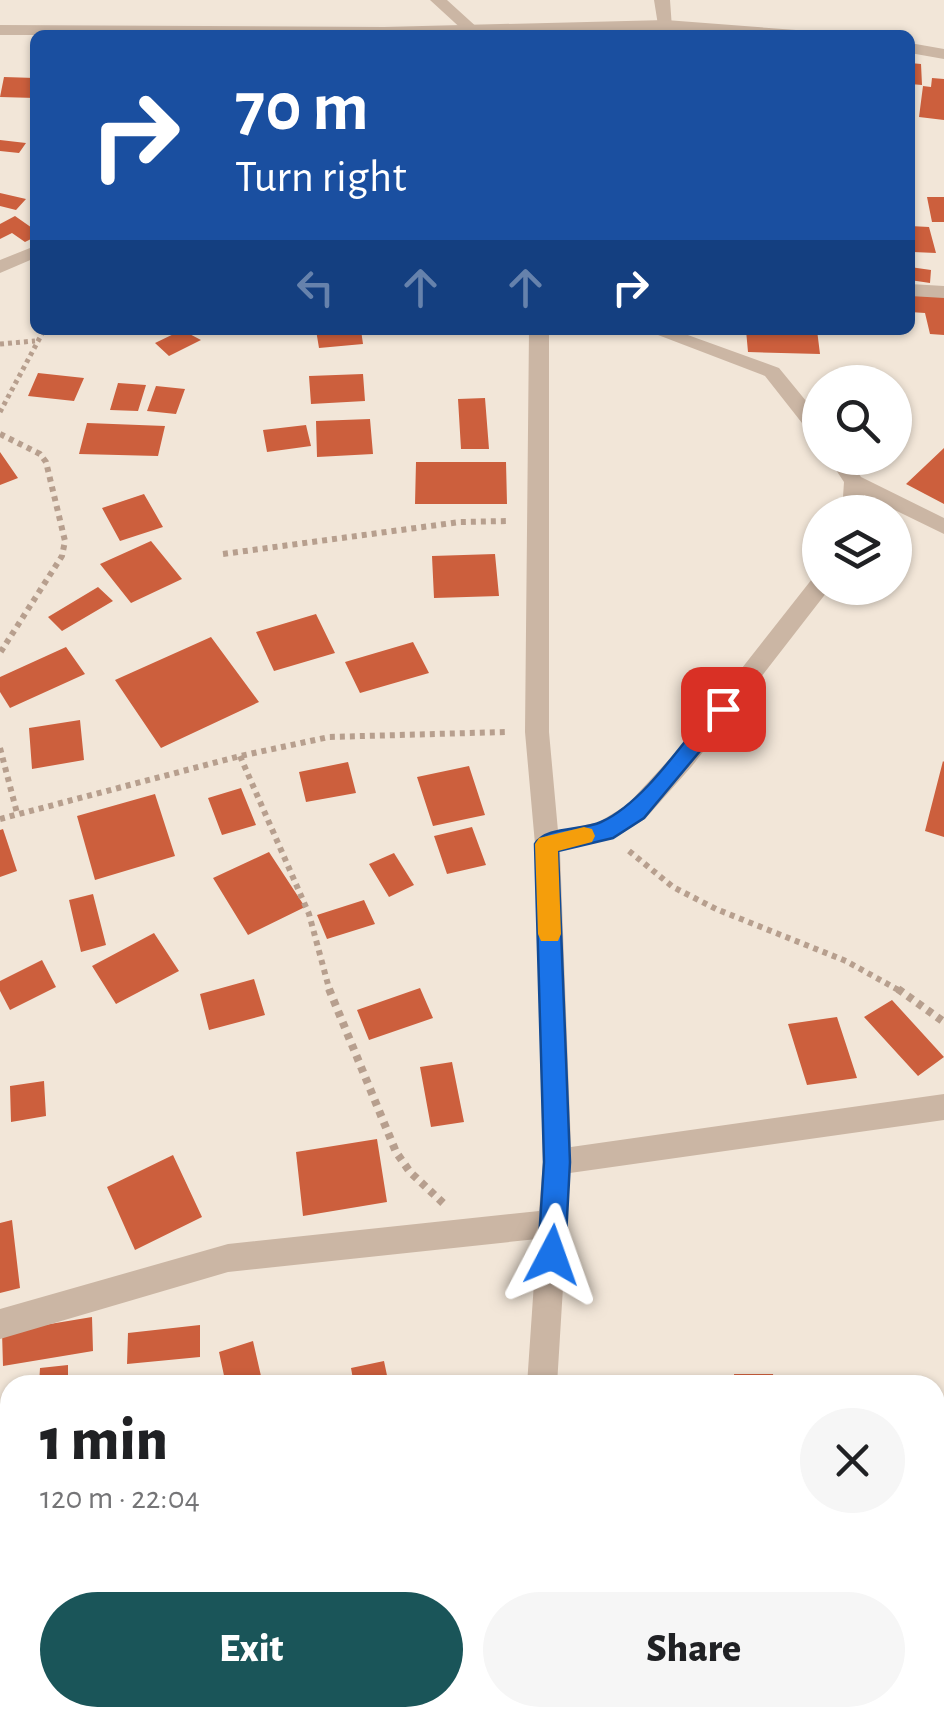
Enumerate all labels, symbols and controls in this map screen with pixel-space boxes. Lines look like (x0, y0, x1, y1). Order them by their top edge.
icon: right (70, 70, 200, 200)
text: 70 m (235, 73, 369, 143)
text: Turn right (235, 155, 407, 200)
icon: left (288, 260, 343, 315)
icon: ahead (393, 260, 448, 315)
icon: ahead (498, 260, 553, 315)
icon: right (603, 260, 658, 315)
map controls (802, 365, 912, 605)
button: search (802, 365, 912, 475)
button: layers (802, 495, 912, 605)
pin (681, 667, 766, 752)
icon: arrive (696, 682, 751, 737)
position arrow (500, 1203, 604, 1307)
button: close (800, 1408, 905, 1513)
text: 1 min (40, 1411, 168, 1471)
text: 120 m · 22:04 (40, 1482, 200, 1514)
button: Exit (40, 1592, 463, 1707)
button: Share (483, 1592, 905, 1707)

